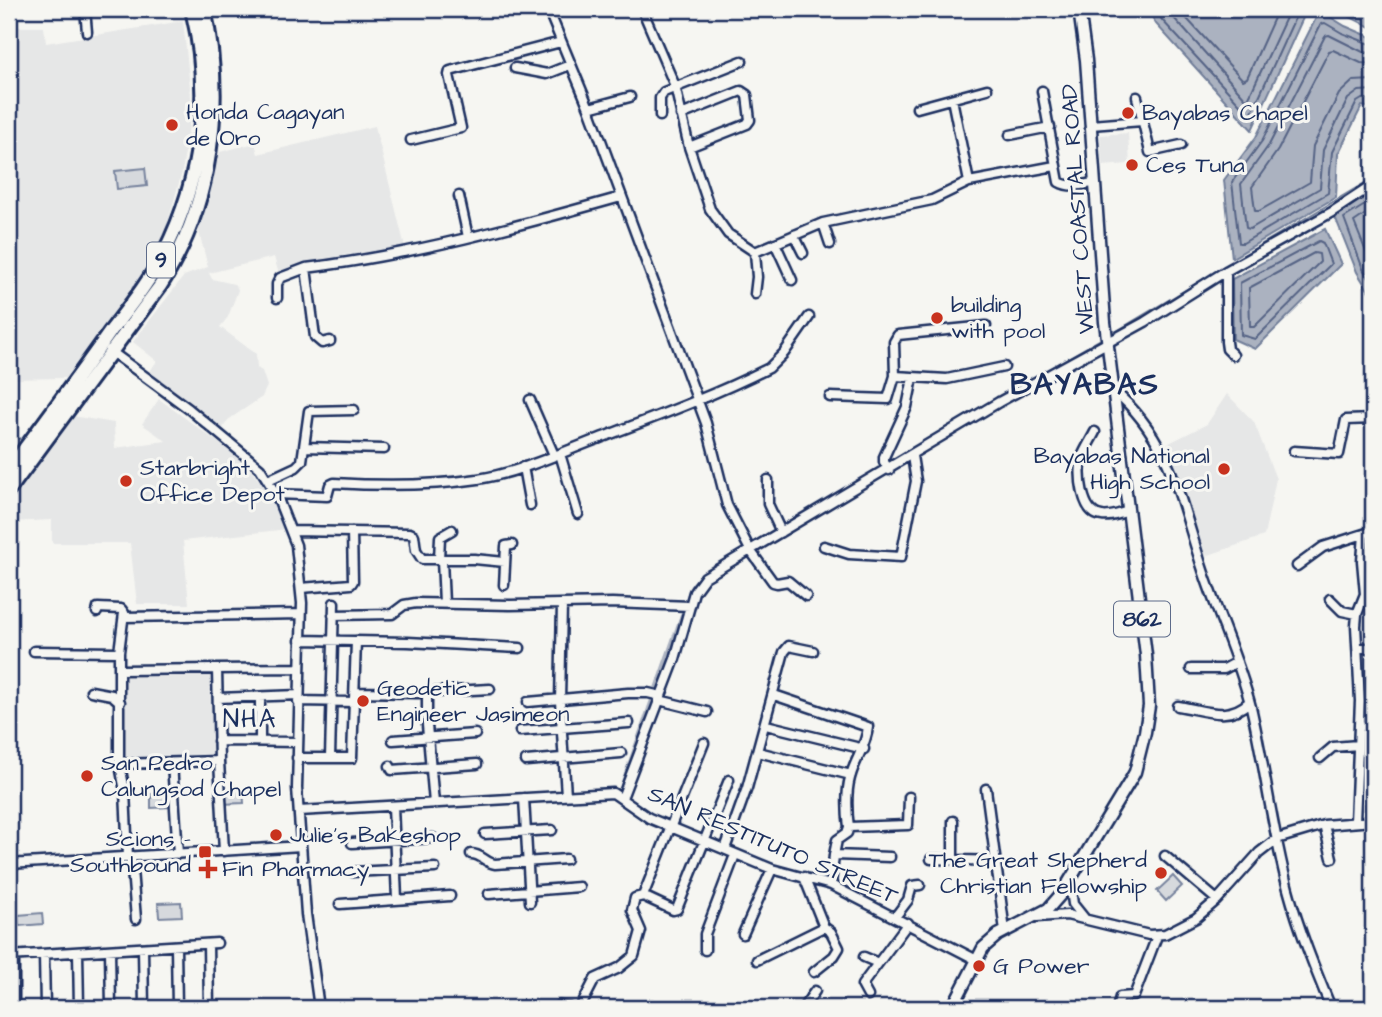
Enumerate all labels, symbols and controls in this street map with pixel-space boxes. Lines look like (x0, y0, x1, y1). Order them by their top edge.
street label: WEST COASTAL ROAD (1053, 83, 1103, 335)
place label: Honda Cagayan de Oro (186, 96, 344, 154)
place label: Bayabas Chapel (1142, 97, 1308, 130)
marker: Bayabas Chapel (1120, 105, 1136, 121)
marker: Honda Cagayan de Oro (164, 117, 180, 133)
place label: Ces Tuna (1146, 149, 1245, 181)
marker: Ces Tuna (1124, 157, 1140, 173)
road number: 9 (147, 243, 175, 278)
place label: building with pool (951, 289, 1045, 347)
marker: building with pool (929, 310, 945, 326)
district label: BAYABAS (1010, 364, 1160, 406)
place label: Bayabas National High School (1034, 440, 1210, 499)
place label: Starbright Office Depot (140, 452, 286, 510)
marker: Bayabas National High School (1216, 461, 1232, 477)
marker: Starbright Office Depot (118, 473, 134, 489)
road number: 862 (1114, 602, 1170, 636)
place label: Geodetic Engineer Jasimeon (377, 672, 569, 731)
marker: Geodetic Engineer Jasimeon (355, 693, 371, 709)
district label: NHA (223, 701, 277, 737)
place label: San Pedro Calungsod Chapel (101, 747, 281, 806)
marker: San Pedro Calungsod Chapel (79, 768, 95, 784)
street label: SAN RESTITUTO STREET (643, 778, 904, 913)
place label: Julie's Bakeshop (290, 819, 461, 851)
place label: Scions - Southbound (70, 823, 191, 881)
marker: Julie's Bakeshop (268, 827, 284, 843)
marker: Scions - Southbound (197, 844, 213, 860)
place label: The Great Shepherd Christian Fellowship (929, 844, 1147, 902)
place label: Fin Pharmacy (222, 853, 370, 886)
marker: Fin Pharmacy (200, 861, 216, 877)
marker: The Great Shepherd Christian Fellowship (1153, 865, 1169, 881)
place label: G Power (993, 950, 1090, 982)
marker: G Power (971, 958, 987, 974)

